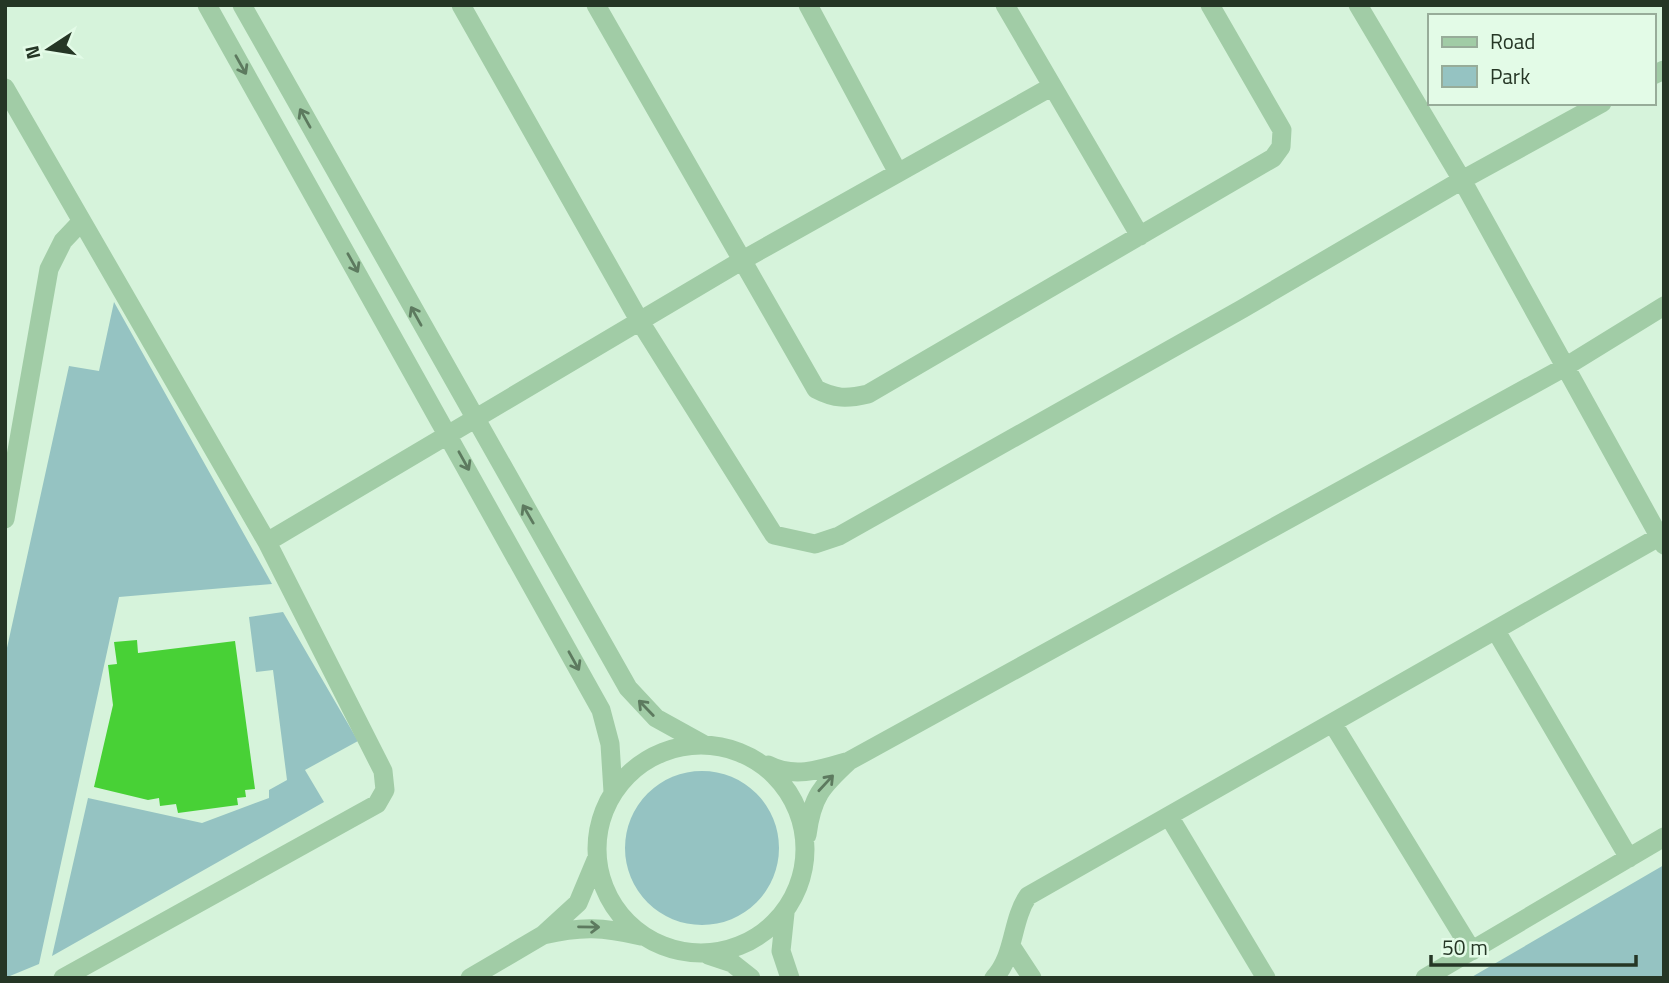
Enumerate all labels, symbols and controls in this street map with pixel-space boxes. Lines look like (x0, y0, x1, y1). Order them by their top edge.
north arrow (14, 14, 84, 84)
legend (1428, 14, 1655, 105)
text: Road (1490, 25, 1535, 57)
text: N (16, 43, 47, 62)
one-way arrow (234, 54, 248, 74)
text: Park (1490, 60, 1530, 92)
one-way arrow (298, 108, 312, 128)
one-way arrow (346, 252, 360, 272)
one-way arrow (409, 307, 423, 327)
one-way arrow (458, 450, 471, 471)
one-way arrow (521, 505, 535, 525)
one-way arrow (567, 650, 581, 670)
one-way arrow (638, 700, 655, 717)
one-way arrow (818, 775, 835, 792)
one-way arrow (577, 921, 600, 934)
scale bar (1431, 923, 1636, 967)
text: 50 m (1442, 931, 1488, 963)

